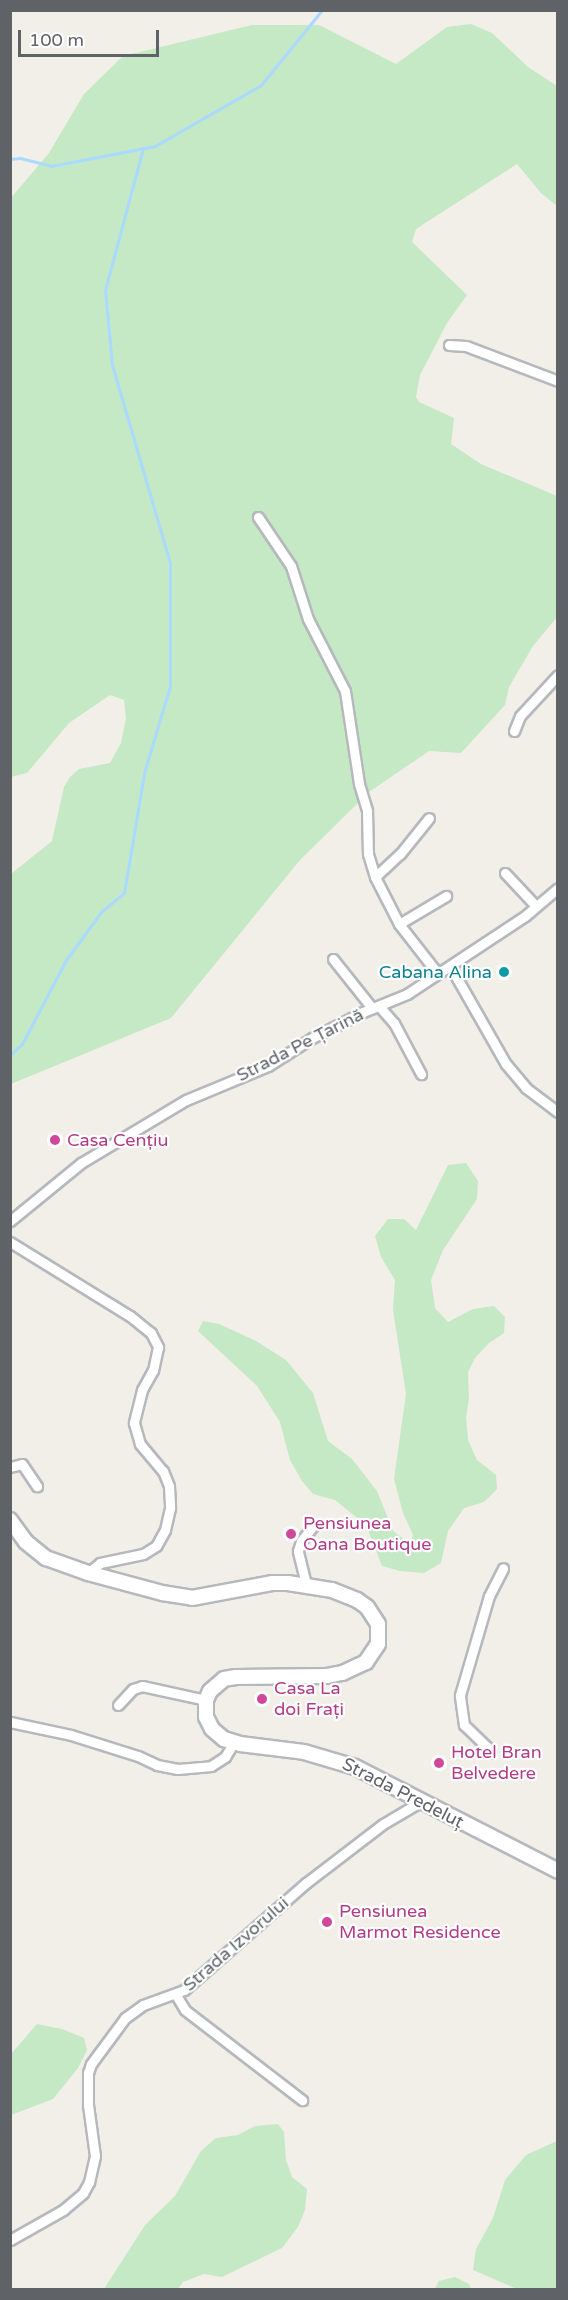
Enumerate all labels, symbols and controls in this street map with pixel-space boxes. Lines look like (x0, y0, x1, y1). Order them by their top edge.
scale bar (21, 18, 162, 56)
text: 100 m (29, 29, 84, 51)
place label: Cabana Alina (379, 961, 492, 983)
marker: Cabana Alina (497, 965, 511, 979)
street label: Strada Pe Țarină (233, 1004, 367, 1086)
place label: Casa Cențiu (67, 1129, 169, 1151)
marker: Casa Cențiu (48, 1133, 62, 1147)
place label: Pensiunea Oana Boutique (303, 1513, 431, 1556)
marker: Pensiunea Oana Boutique (284, 1527, 298, 1541)
place label: Casa La doi Frați (274, 1678, 344, 1720)
marker: Casa La doi Frați (255, 1692, 269, 1706)
place label: Hotel Bran Belvedere (451, 1742, 542, 1784)
street label: Strada Predeluț (339, 1753, 467, 1833)
marker: Hotel Bran Belvedere (432, 1756, 446, 1770)
street label: Strada Izvorului (179, 1892, 293, 1996)
place label: Pensiunea Marmot Residence (339, 1901, 501, 1944)
marker: Pensiunea Marmot Residence (320, 1915, 334, 1929)

